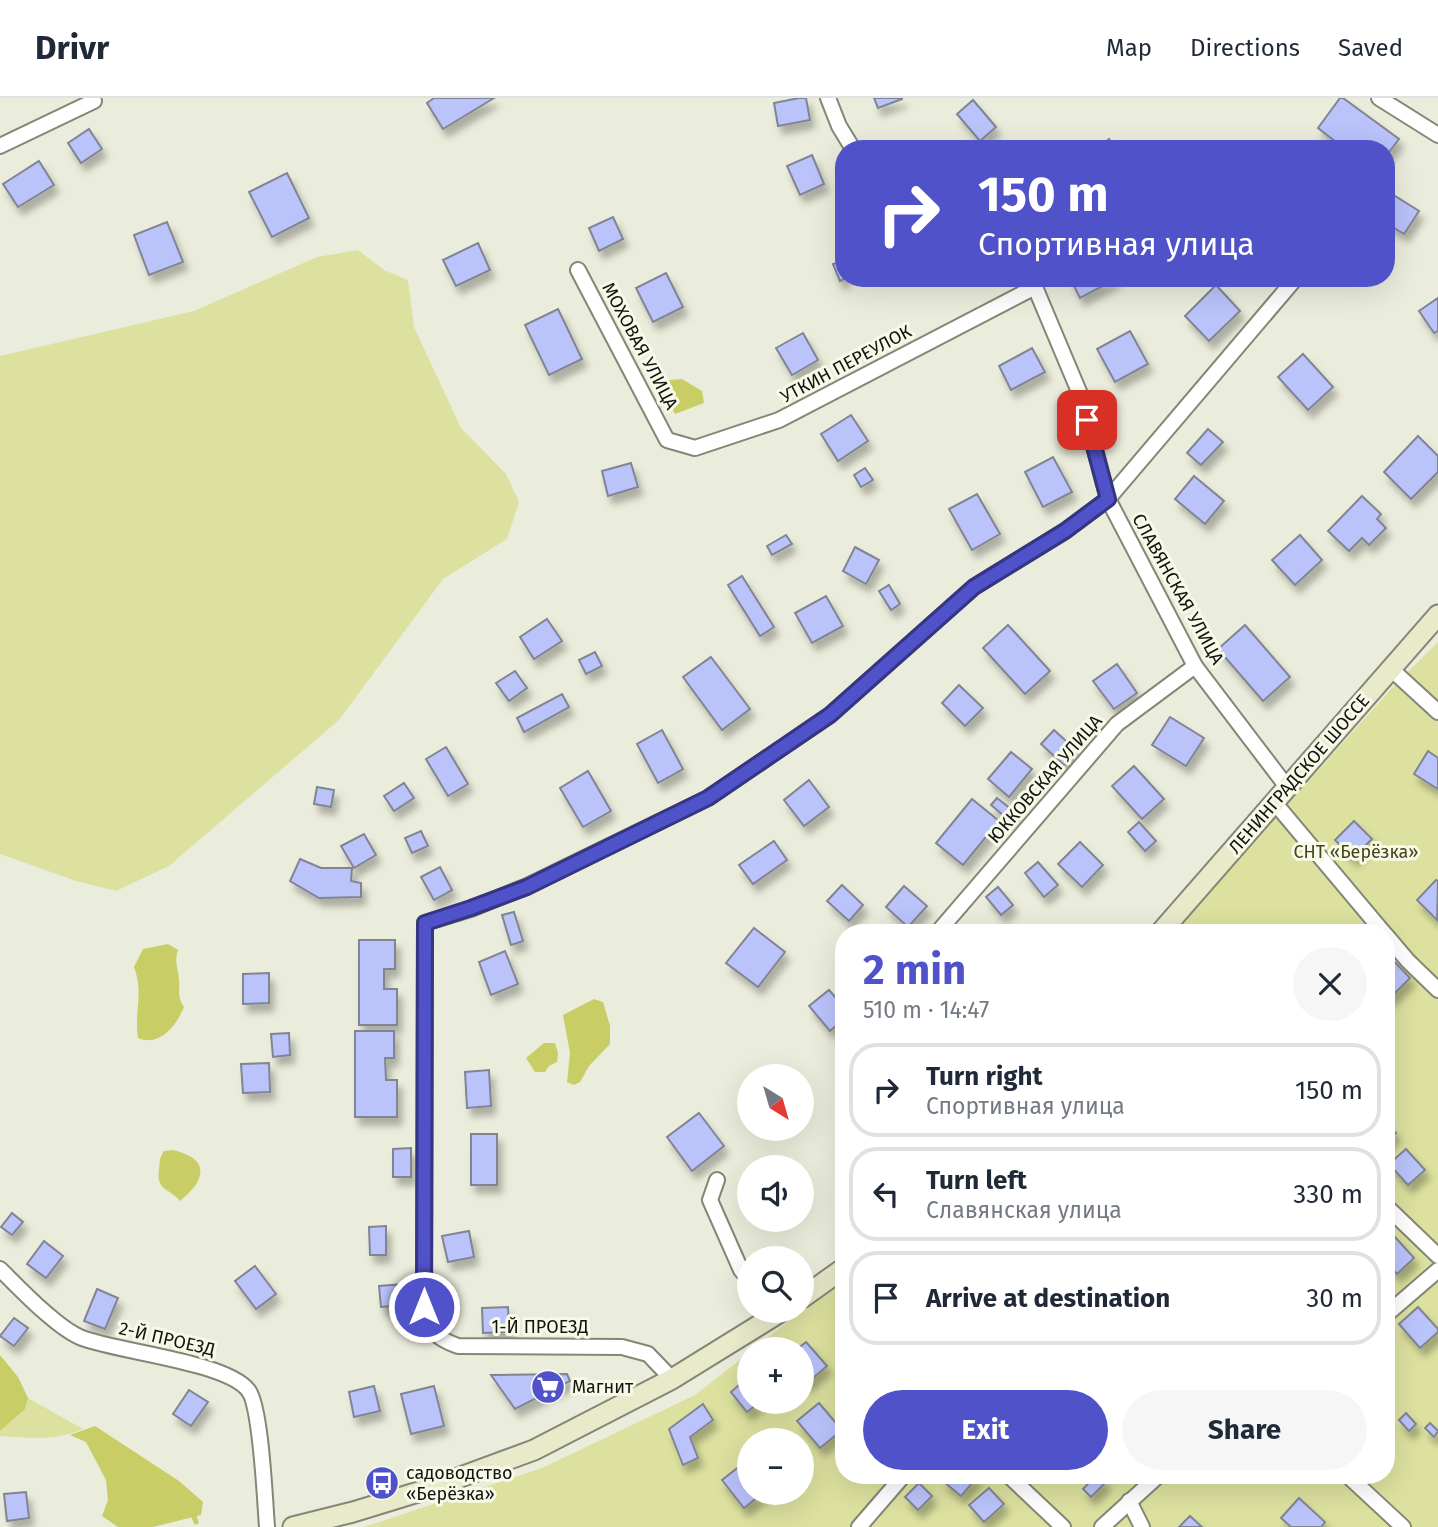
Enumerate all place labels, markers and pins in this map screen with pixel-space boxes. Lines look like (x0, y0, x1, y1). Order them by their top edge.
pin (1057, 390, 1117, 450)
supermarket icon: Магнит (529, 1368, 567, 1406)
place label: Магнит (572, 1376, 634, 1398)
place label: садоводство «Берёзка» (406, 1462, 512, 1505)
bus stop icon: садоводство «Берёзка» (363, 1464, 401, 1502)

